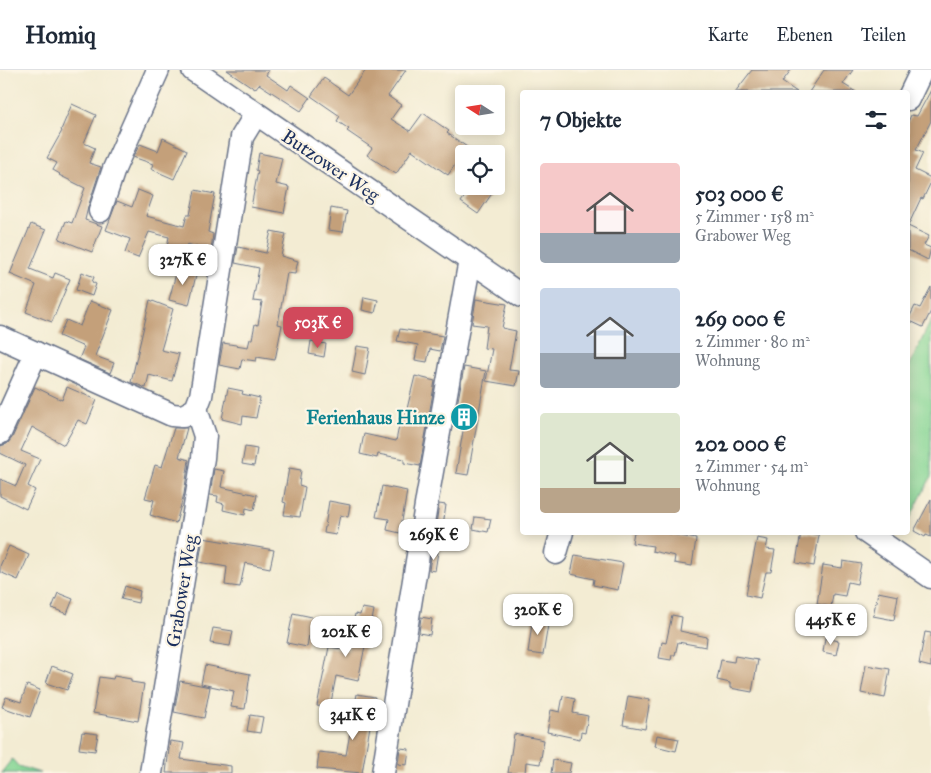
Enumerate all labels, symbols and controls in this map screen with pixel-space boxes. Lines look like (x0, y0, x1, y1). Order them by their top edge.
text: Homiq (25, 20, 96, 50)
text: Karte (708, 24, 749, 46)
text: Ebenen (777, 24, 833, 46)
text: Teilen (861, 24, 906, 46)
north arrow (455, 85, 505, 135)
map controls (455, 85, 505, 195)
icon: filters (862, 106, 890, 134)
text: 7 Objekte (540, 107, 622, 133)
street label: Butzower Weg (277, 124, 384, 208)
button: locate (455, 145, 505, 195)
text: 503 000 € (695, 181, 784, 207)
icon: home (580, 183, 640, 243)
text: 5 Zimmer · 158 m² (695, 207, 814, 226)
text: Grabower Weg (695, 226, 790, 245)
pin: 327K € (142, 244, 224, 286)
text: 327K € (160, 250, 206, 269)
pin: 503K € (277, 306, 359, 349)
text: 269 000 € (695, 306, 786, 332)
icon: home (580, 308, 640, 368)
text: 503K € (294, 313, 342, 332)
text: 2 Zimmer · 80 m² (695, 332, 810, 351)
text: Wohnung (695, 351, 760, 370)
building icon: Ferienhaus Hinze (449, 402, 479, 432)
place label: Ferienhaus Hinze (306, 406, 445, 429)
text: 202 000 € (695, 431, 786, 457)
icon: home (580, 433, 640, 493)
text: 2 Zimmer · 54 m² (695, 457, 808, 476)
text: Wohnung (695, 476, 760, 495)
pin: 269K € (393, 518, 475, 561)
text: 269K € (409, 525, 459, 544)
street label: Grabower Weg (161, 533, 203, 649)
pin: 320K € (497, 594, 579, 636)
text: 320K € (514, 600, 562, 619)
pin: 445K € (790, 604, 872, 646)
text: 445K € (806, 610, 856, 629)
pin: 202K € (305, 616, 387, 658)
text: 202K € (321, 622, 371, 641)
pin: 341K € (312, 698, 394, 741)
text: 341K € (330, 705, 376, 724)

